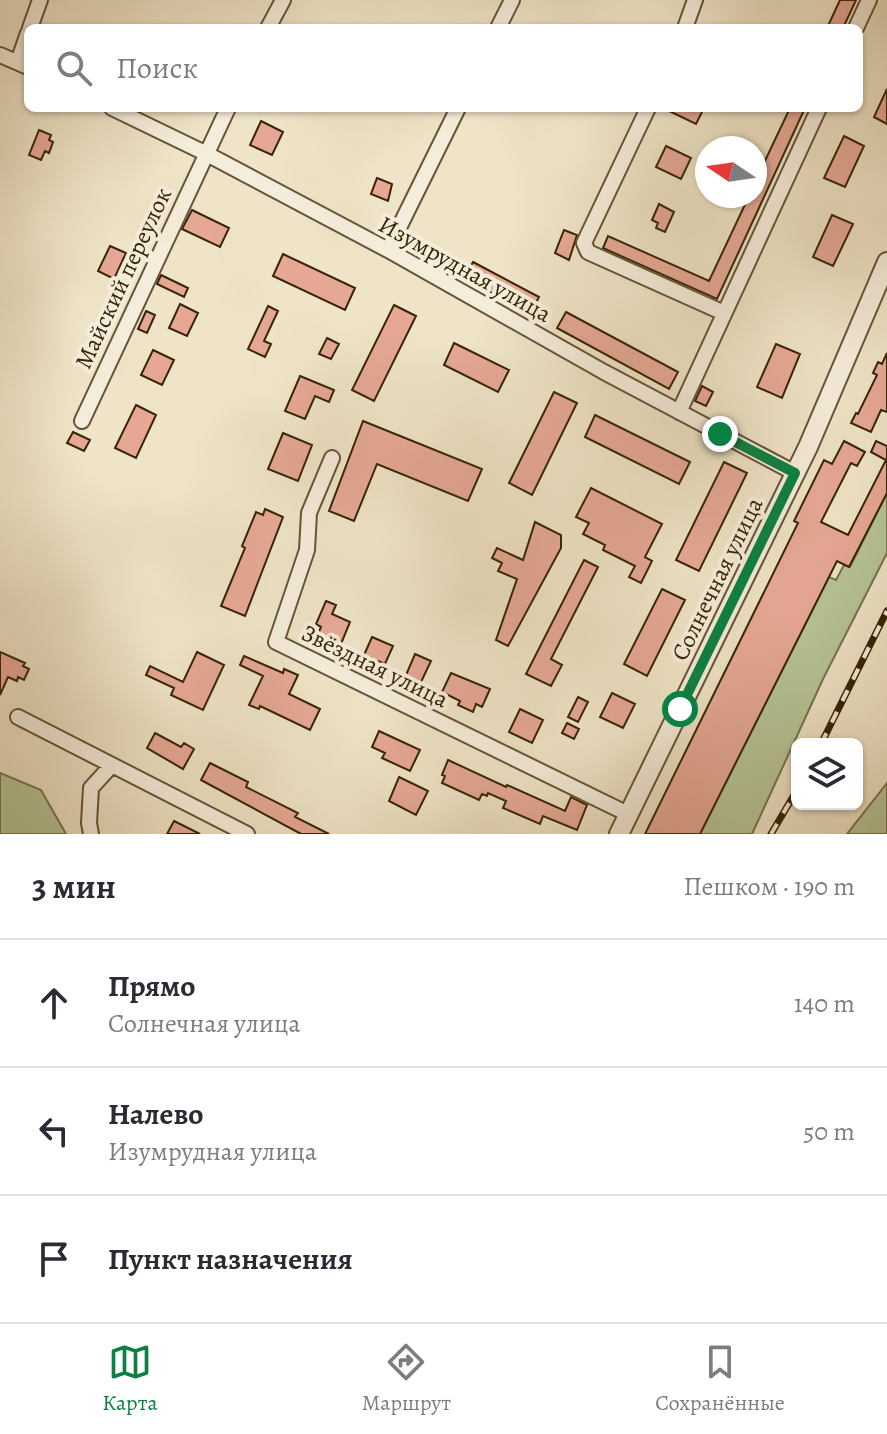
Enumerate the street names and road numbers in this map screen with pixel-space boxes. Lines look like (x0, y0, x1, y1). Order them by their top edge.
street label: Майский переулок (67, 182, 179, 374)
street label: Изумрудная улица (373, 208, 557, 330)
street label: Солнечная улица (664, 492, 770, 666)
street label: Звёздная улица (296, 617, 454, 715)

